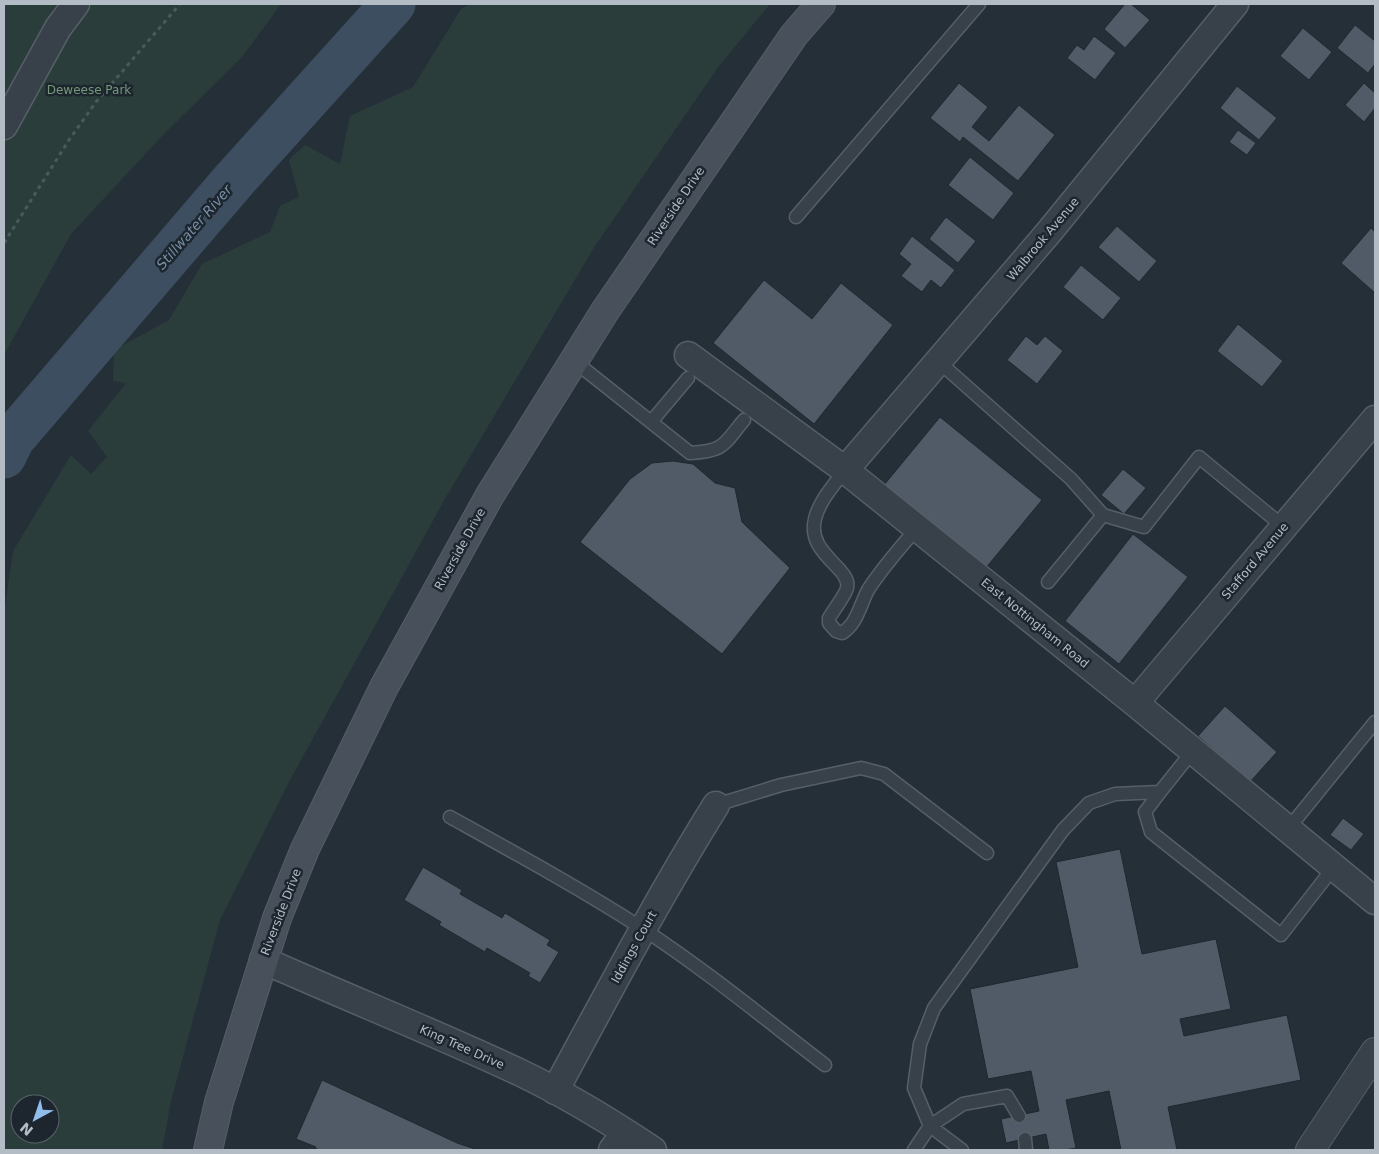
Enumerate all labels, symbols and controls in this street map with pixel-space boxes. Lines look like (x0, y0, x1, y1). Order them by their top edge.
park label: Deweese Park (47, 83, 131, 97)
street label: Riverside Drive (645, 164, 707, 248)
water label: Stillwater River (153, 181, 236, 272)
street label: Walbrook Avenue (1004, 195, 1082, 283)
street label: Riverside Drive (432, 506, 488, 592)
street label: Stafford Avenue (1219, 520, 1291, 602)
street label: East Nottingham Road (978, 575, 1092, 671)
street label: Riverside Drive (258, 867, 304, 957)
street label: Iddings Court (608, 908, 660, 986)
street label: King Tree Drive (418, 1022, 506, 1072)
north arrow (10, 1094, 60, 1144)
text: N (17, 1119, 36, 1139)

